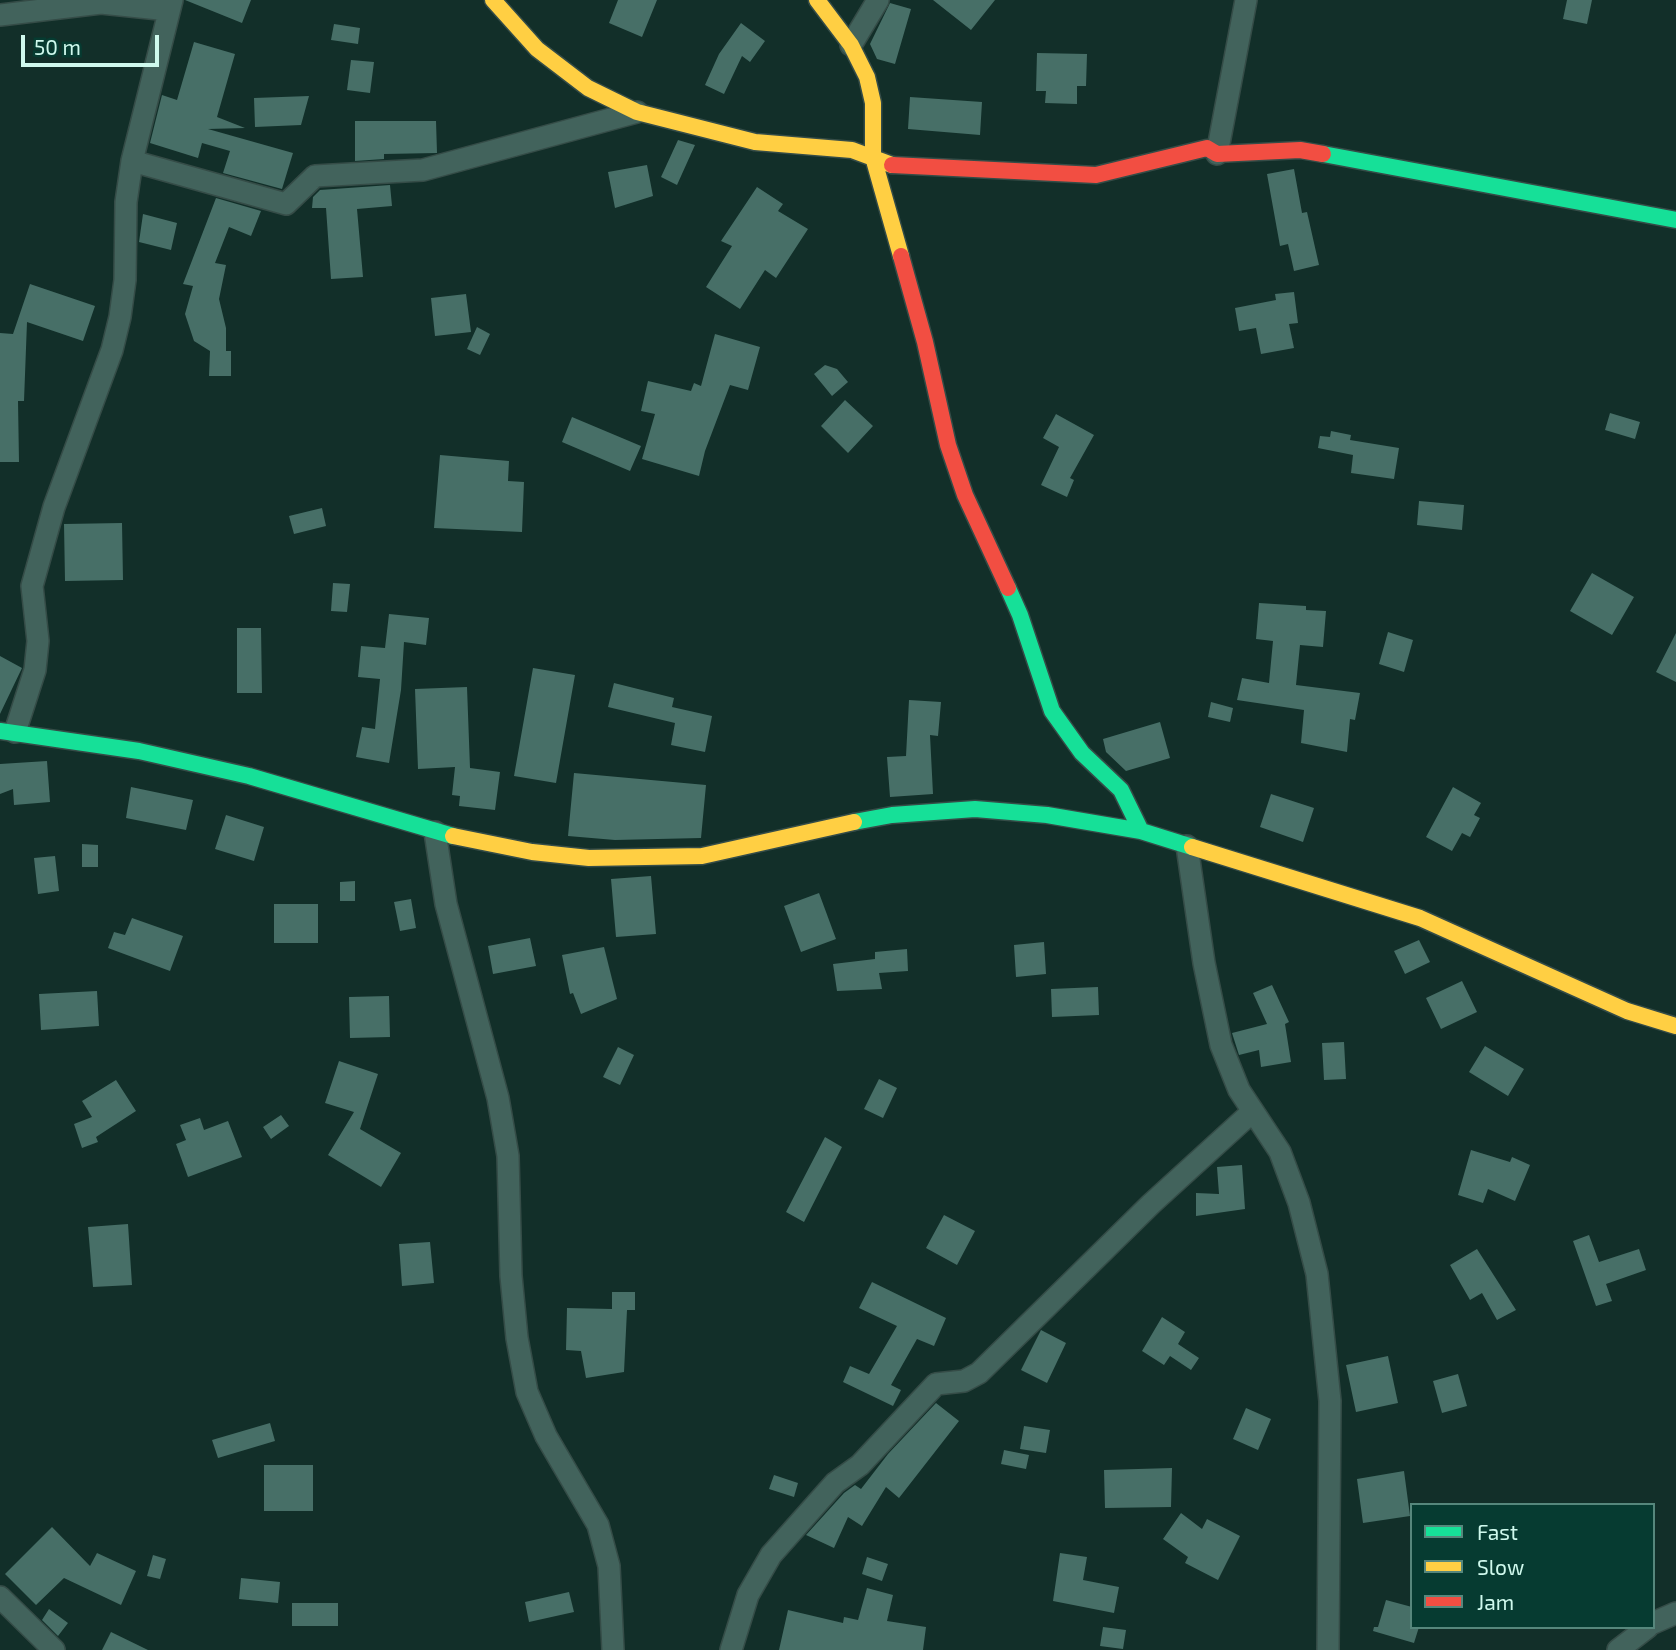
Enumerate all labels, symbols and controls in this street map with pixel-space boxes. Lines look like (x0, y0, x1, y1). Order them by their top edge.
scale bar (24, 21, 163, 65)
text: 50 m (34, 34, 81, 59)
legend (1410, 1503, 1655, 1629)
text: Fast (1477, 1519, 1518, 1544)
text: Slow (1477, 1554, 1524, 1579)
text: Jam (1477, 1589, 1514, 1614)

